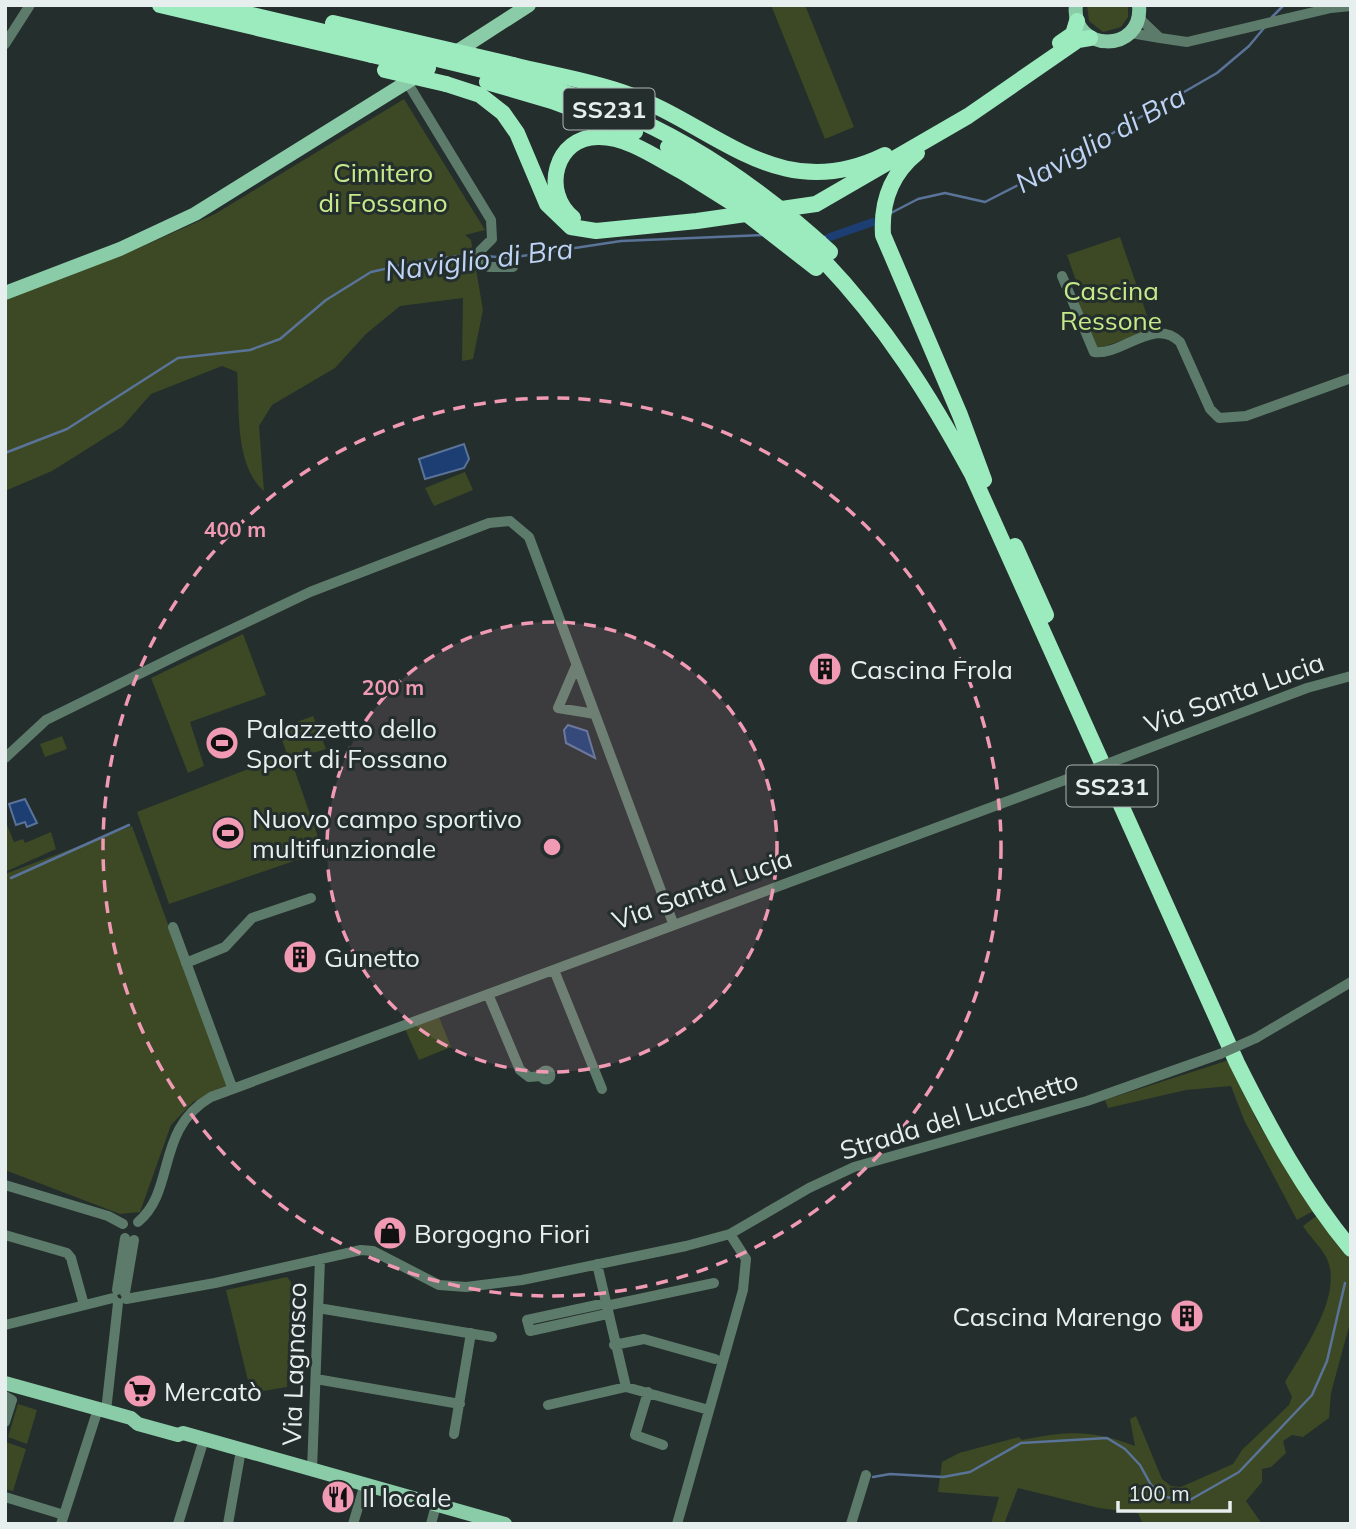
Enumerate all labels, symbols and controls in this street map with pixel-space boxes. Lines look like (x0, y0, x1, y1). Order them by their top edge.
water label: Naviglio di Bra (1009, 78, 1191, 200)
road number: SS231 (564, 88, 654, 130)
park label: Cimitero di Fossano (318, 156, 448, 219)
water label: Naviglio di Bra (383, 230, 575, 288)
park label: Cascina Ressone (1060, 274, 1162, 337)
text: 400 m (204, 516, 266, 542)
street label: Via Santa Lucia (1140, 645, 1328, 741)
building icon: Cascina Frola (806, 650, 844, 688)
place label: Cascina Frola (850, 653, 1013, 686)
text: 200 m (362, 674, 424, 700)
place label: Palazzetto dello Sport di Fossano (246, 712, 448, 775)
sports icon: Palazzetto dello Sport di Fossano (203, 724, 241, 762)
road number: SS231 (1066, 766, 1158, 806)
place label: Nuovo campo sportivo multifunzionale (252, 802, 522, 865)
sports icon: Nuovo campo sportivo multifunzionale (209, 814, 247, 852)
centre of rings (540, 835, 564, 859)
street label: Via Santa Lucia (608, 841, 796, 937)
building icon: Gunetto (281, 938, 319, 976)
place label: Gunetto (324, 941, 420, 974)
street label: Strada del Lucchetto (836, 1063, 1082, 1167)
shop icon: Borgogno Fiori (371, 1214, 409, 1252)
place label: Borgogno Fiori (414, 1217, 590, 1250)
street label: Via Lagnasco (275, 1282, 313, 1446)
building icon: Cascina Marengo (1168, 1297, 1206, 1335)
place label: Cascina Marengo (952, 1300, 1162, 1333)
supermarket icon: Mercatò (121, 1372, 159, 1410)
place label: Mercatò (164, 1375, 262, 1408)
scale bar (1118, 1470, 1230, 1514)
restaurant icon: Il locale (319, 1478, 357, 1516)
text: 100 m (1128, 1480, 1190, 1506)
place label: Il locale (362, 1481, 451, 1514)

